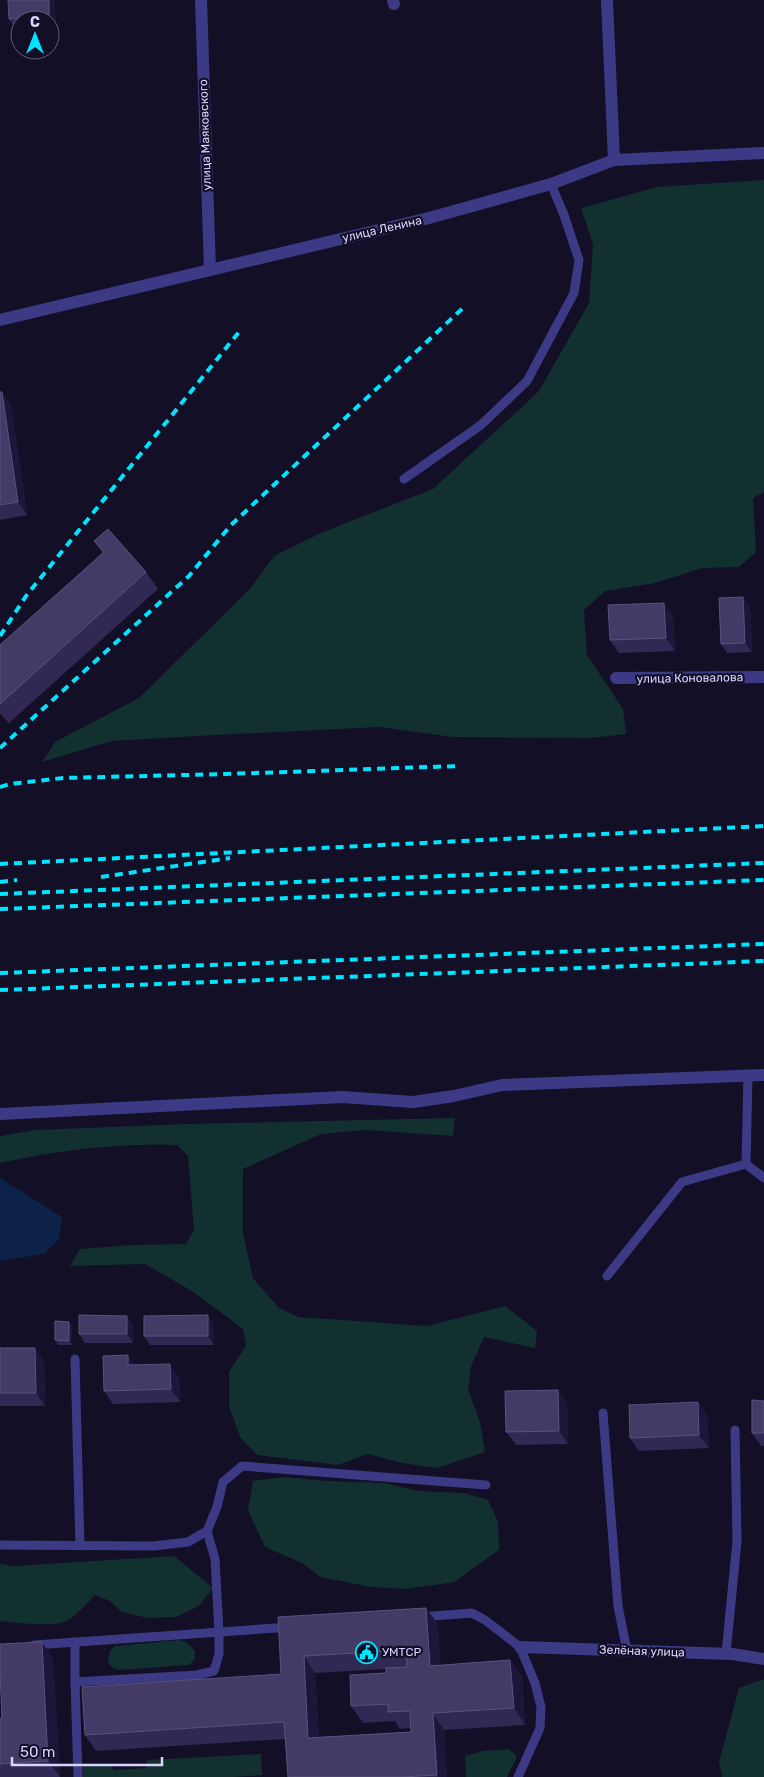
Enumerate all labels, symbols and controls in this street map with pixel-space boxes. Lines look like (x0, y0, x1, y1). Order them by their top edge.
north arrow (10, 10, 60, 60)
text: С (30, 14, 40, 31)
street label: улица Маяковского (196, 79, 214, 191)
street label: улица Ленина (341, 213, 423, 245)
street label: улица Коновалова (637, 670, 743, 686)
public building icon: УМТСР (354, 1640, 378, 1664)
street label: Зелёная улица (599, 1643, 685, 1659)
place label: УМТСР (382, 1645, 422, 1659)
scale bar (12, 1734, 162, 1766)
text: 50 m (20, 1743, 55, 1761)

